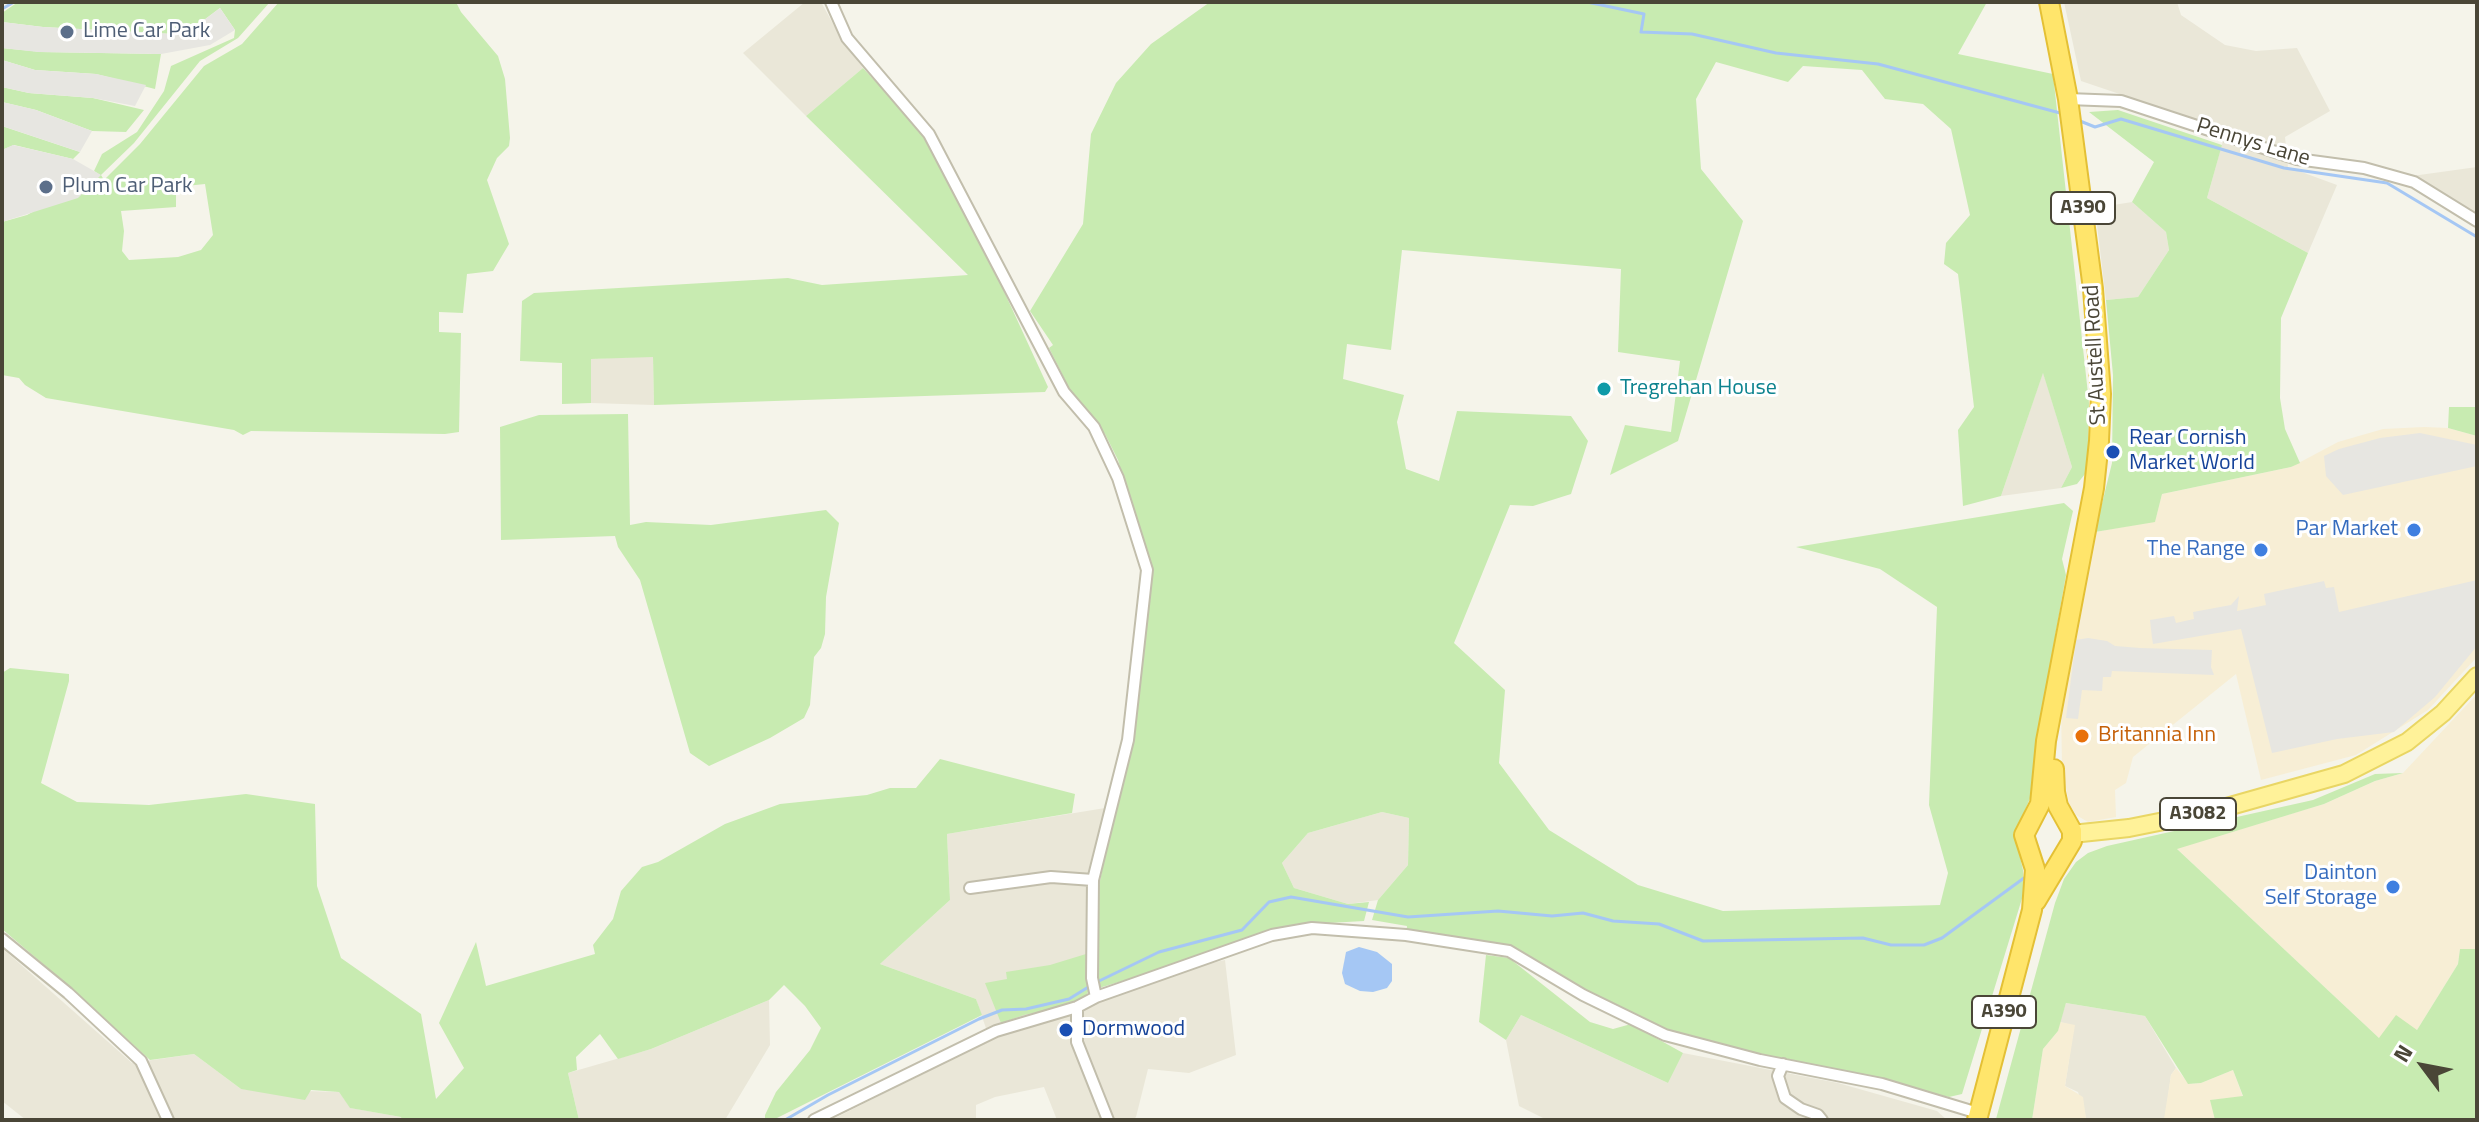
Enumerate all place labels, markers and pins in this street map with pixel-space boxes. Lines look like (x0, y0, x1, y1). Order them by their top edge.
place label: Lime Car Park (83, 19, 210, 45)
marker: Lime Car Park (58, 23, 76, 41)
place label: Plum Car Park (62, 174, 193, 200)
marker: Plum Car Park (37, 178, 55, 196)
place label: Tregrehan House (1620, 376, 1777, 402)
marker: Tregrehan House (1595, 380, 1613, 398)
place label: Rear Cornish Market World (2129, 426, 2255, 478)
marker: Rear Cornish Market World (2104, 443, 2122, 461)
place label: Par Market (2295, 517, 2398, 543)
marker: Par Market (2405, 521, 2423, 539)
place label: The Range (2147, 537, 2245, 563)
marker: The Range (2252, 541, 2270, 559)
place label: Britannia Inn (2098, 723, 2216, 749)
marker: Britannia Inn (2073, 727, 2091, 745)
place label: Dainton Self Storage (2265, 861, 2377, 912)
marker: Dainton Self Storage (2384, 878, 2402, 896)
place label: Dormwood (1082, 1017, 1185, 1043)
marker: Dormwood (1057, 1021, 1075, 1039)

